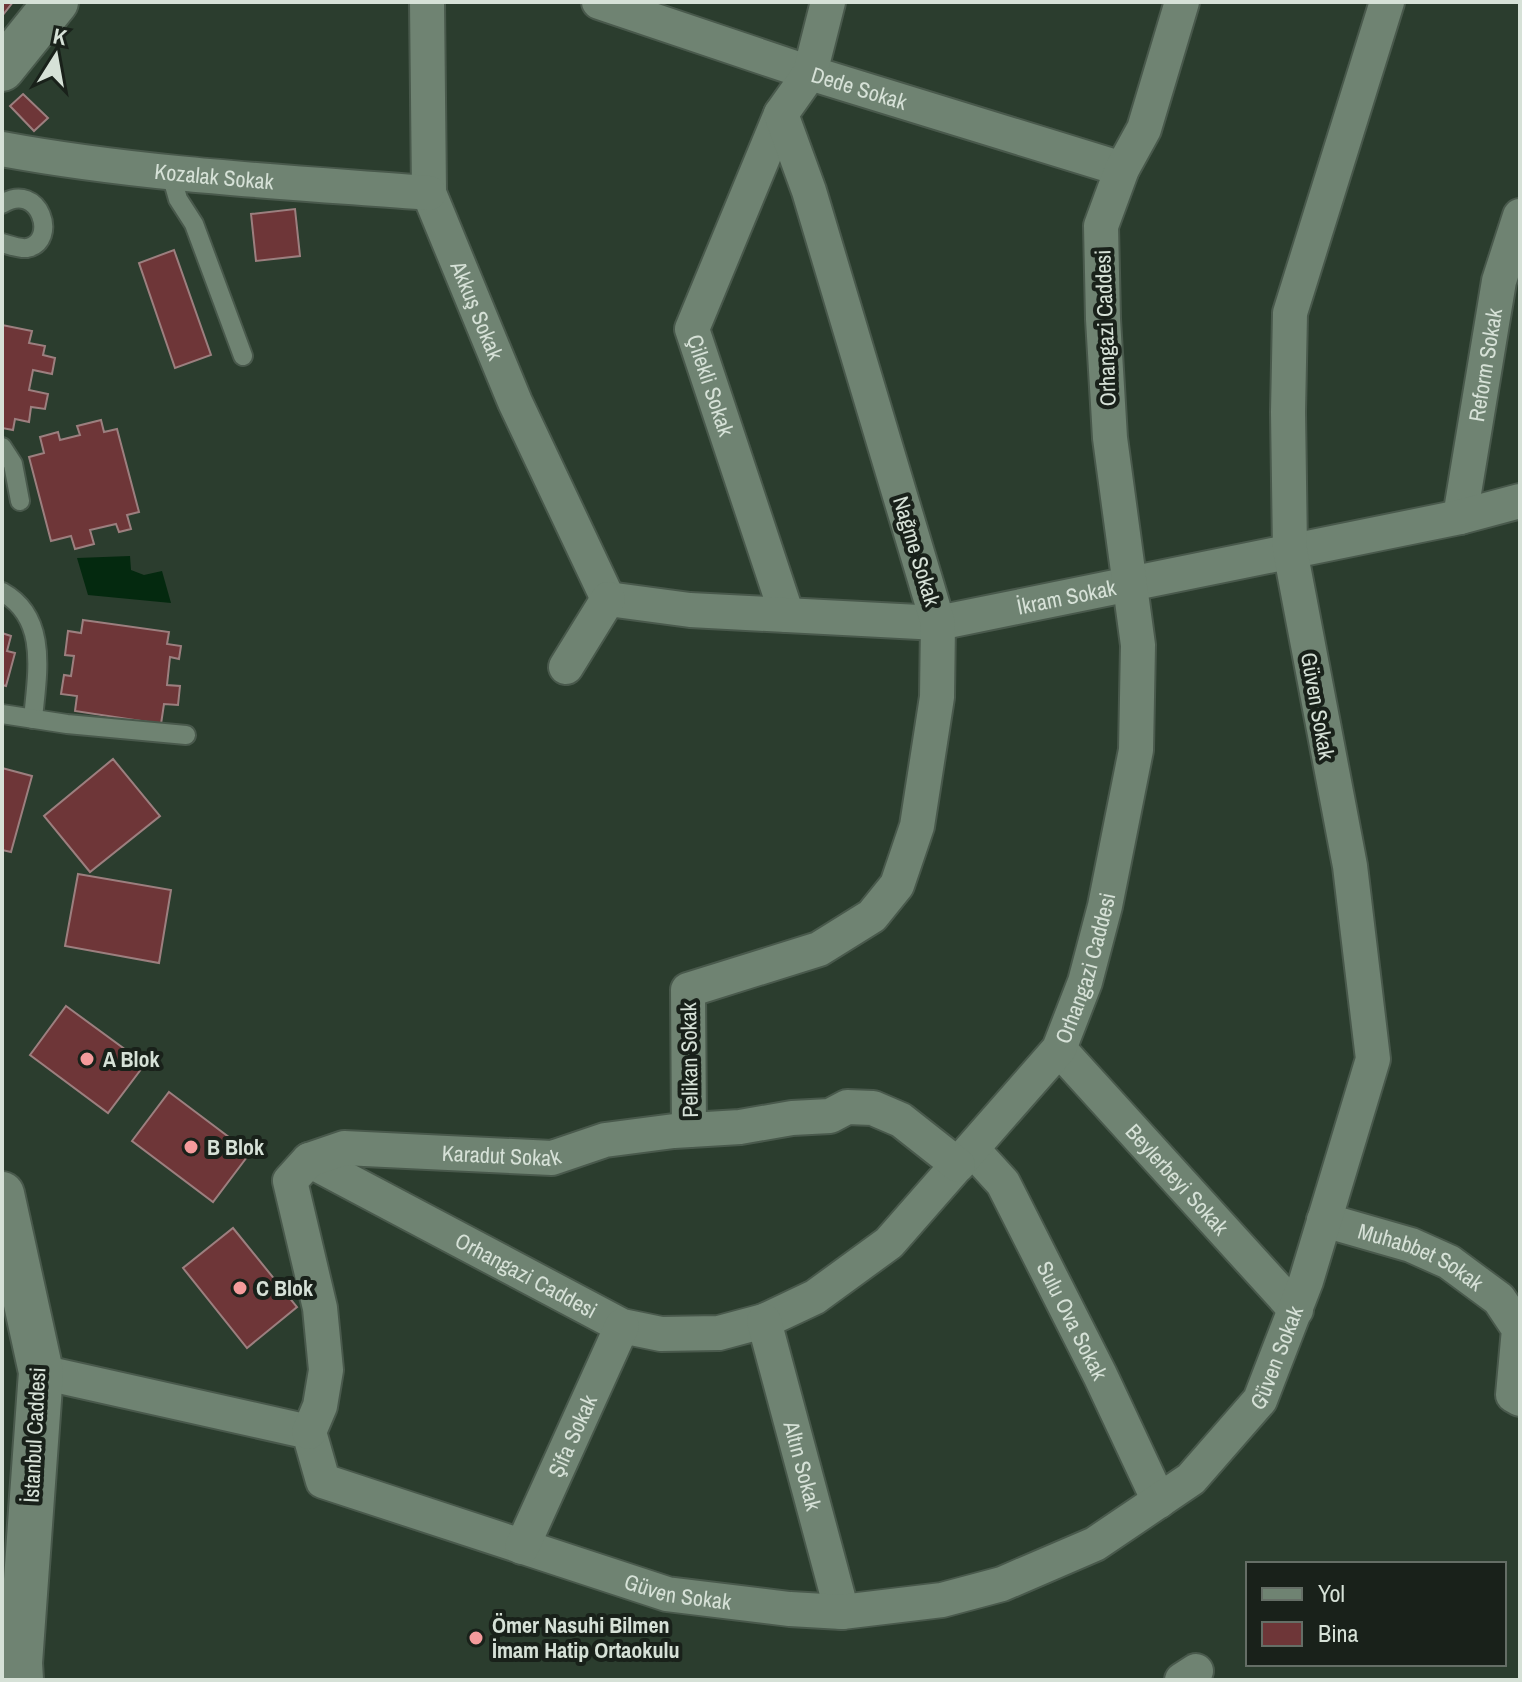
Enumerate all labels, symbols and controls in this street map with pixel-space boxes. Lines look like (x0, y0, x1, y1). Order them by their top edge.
north arrow (16, 16, 96, 96)
text: K (51, 20, 69, 52)
street label: Dede Sokak (808, 59, 911, 117)
street label: Kozalak Sokak (153, 156, 276, 197)
street label: Orhangazi Caddesi (1087, 249, 1123, 407)
street label: Akkuş Sokak (443, 256, 511, 365)
street label: Reform Sokak (1461, 305, 1509, 424)
street label: Çilekli Sokak (680, 331, 742, 441)
street label: Nağme Sokak (886, 492, 948, 610)
street label: İkram Sokak (1014, 572, 1119, 622)
street label: Güven Sokak (1294, 650, 1342, 763)
street label: Orhangazi Caddesi (1048, 890, 1122, 1048)
street label: Pelikan Sokak (673, 1001, 705, 1118)
place label: A Blok (103, 1044, 160, 1074)
marker: A Blok (78, 1050, 96, 1068)
street label: Beylerbeyi Sokak (1119, 1117, 1236, 1242)
place label: B Blok (207, 1132, 265, 1162)
marker: B Blok (182, 1138, 200, 1156)
street label: Karadut Sokak (441, 1138, 565, 1173)
street label: Muhabbet Sokak (1355, 1216, 1491, 1298)
street label: Orhangazi Caddesi (450, 1225, 603, 1325)
street label: Sulu Ova Sokak (1030, 1256, 1115, 1386)
place label: C Blok (256, 1273, 314, 1303)
marker: C Blok (231, 1279, 249, 1297)
street label: Güven Sokak (1243, 1301, 1310, 1416)
street label: İstanbul Caddesi (15, 1367, 53, 1503)
street label: Şifa Sokak (541, 1389, 604, 1482)
street label: Altın Sokak (776, 1417, 829, 1515)
legend (1246, 1562, 1506, 1666)
street label: Güven Sokak (621, 1566, 734, 1617)
text: Yol (1318, 1577, 1345, 1609)
place label: Ömer Nasuhi Bilmen İmam Hatip Ortaokulu (492, 1610, 679, 1665)
text: Bina (1318, 1617, 1359, 1649)
marker: Ömer Nasuhi Bilmen İmam Hatip Ortaokulu (467, 1629, 485, 1647)

